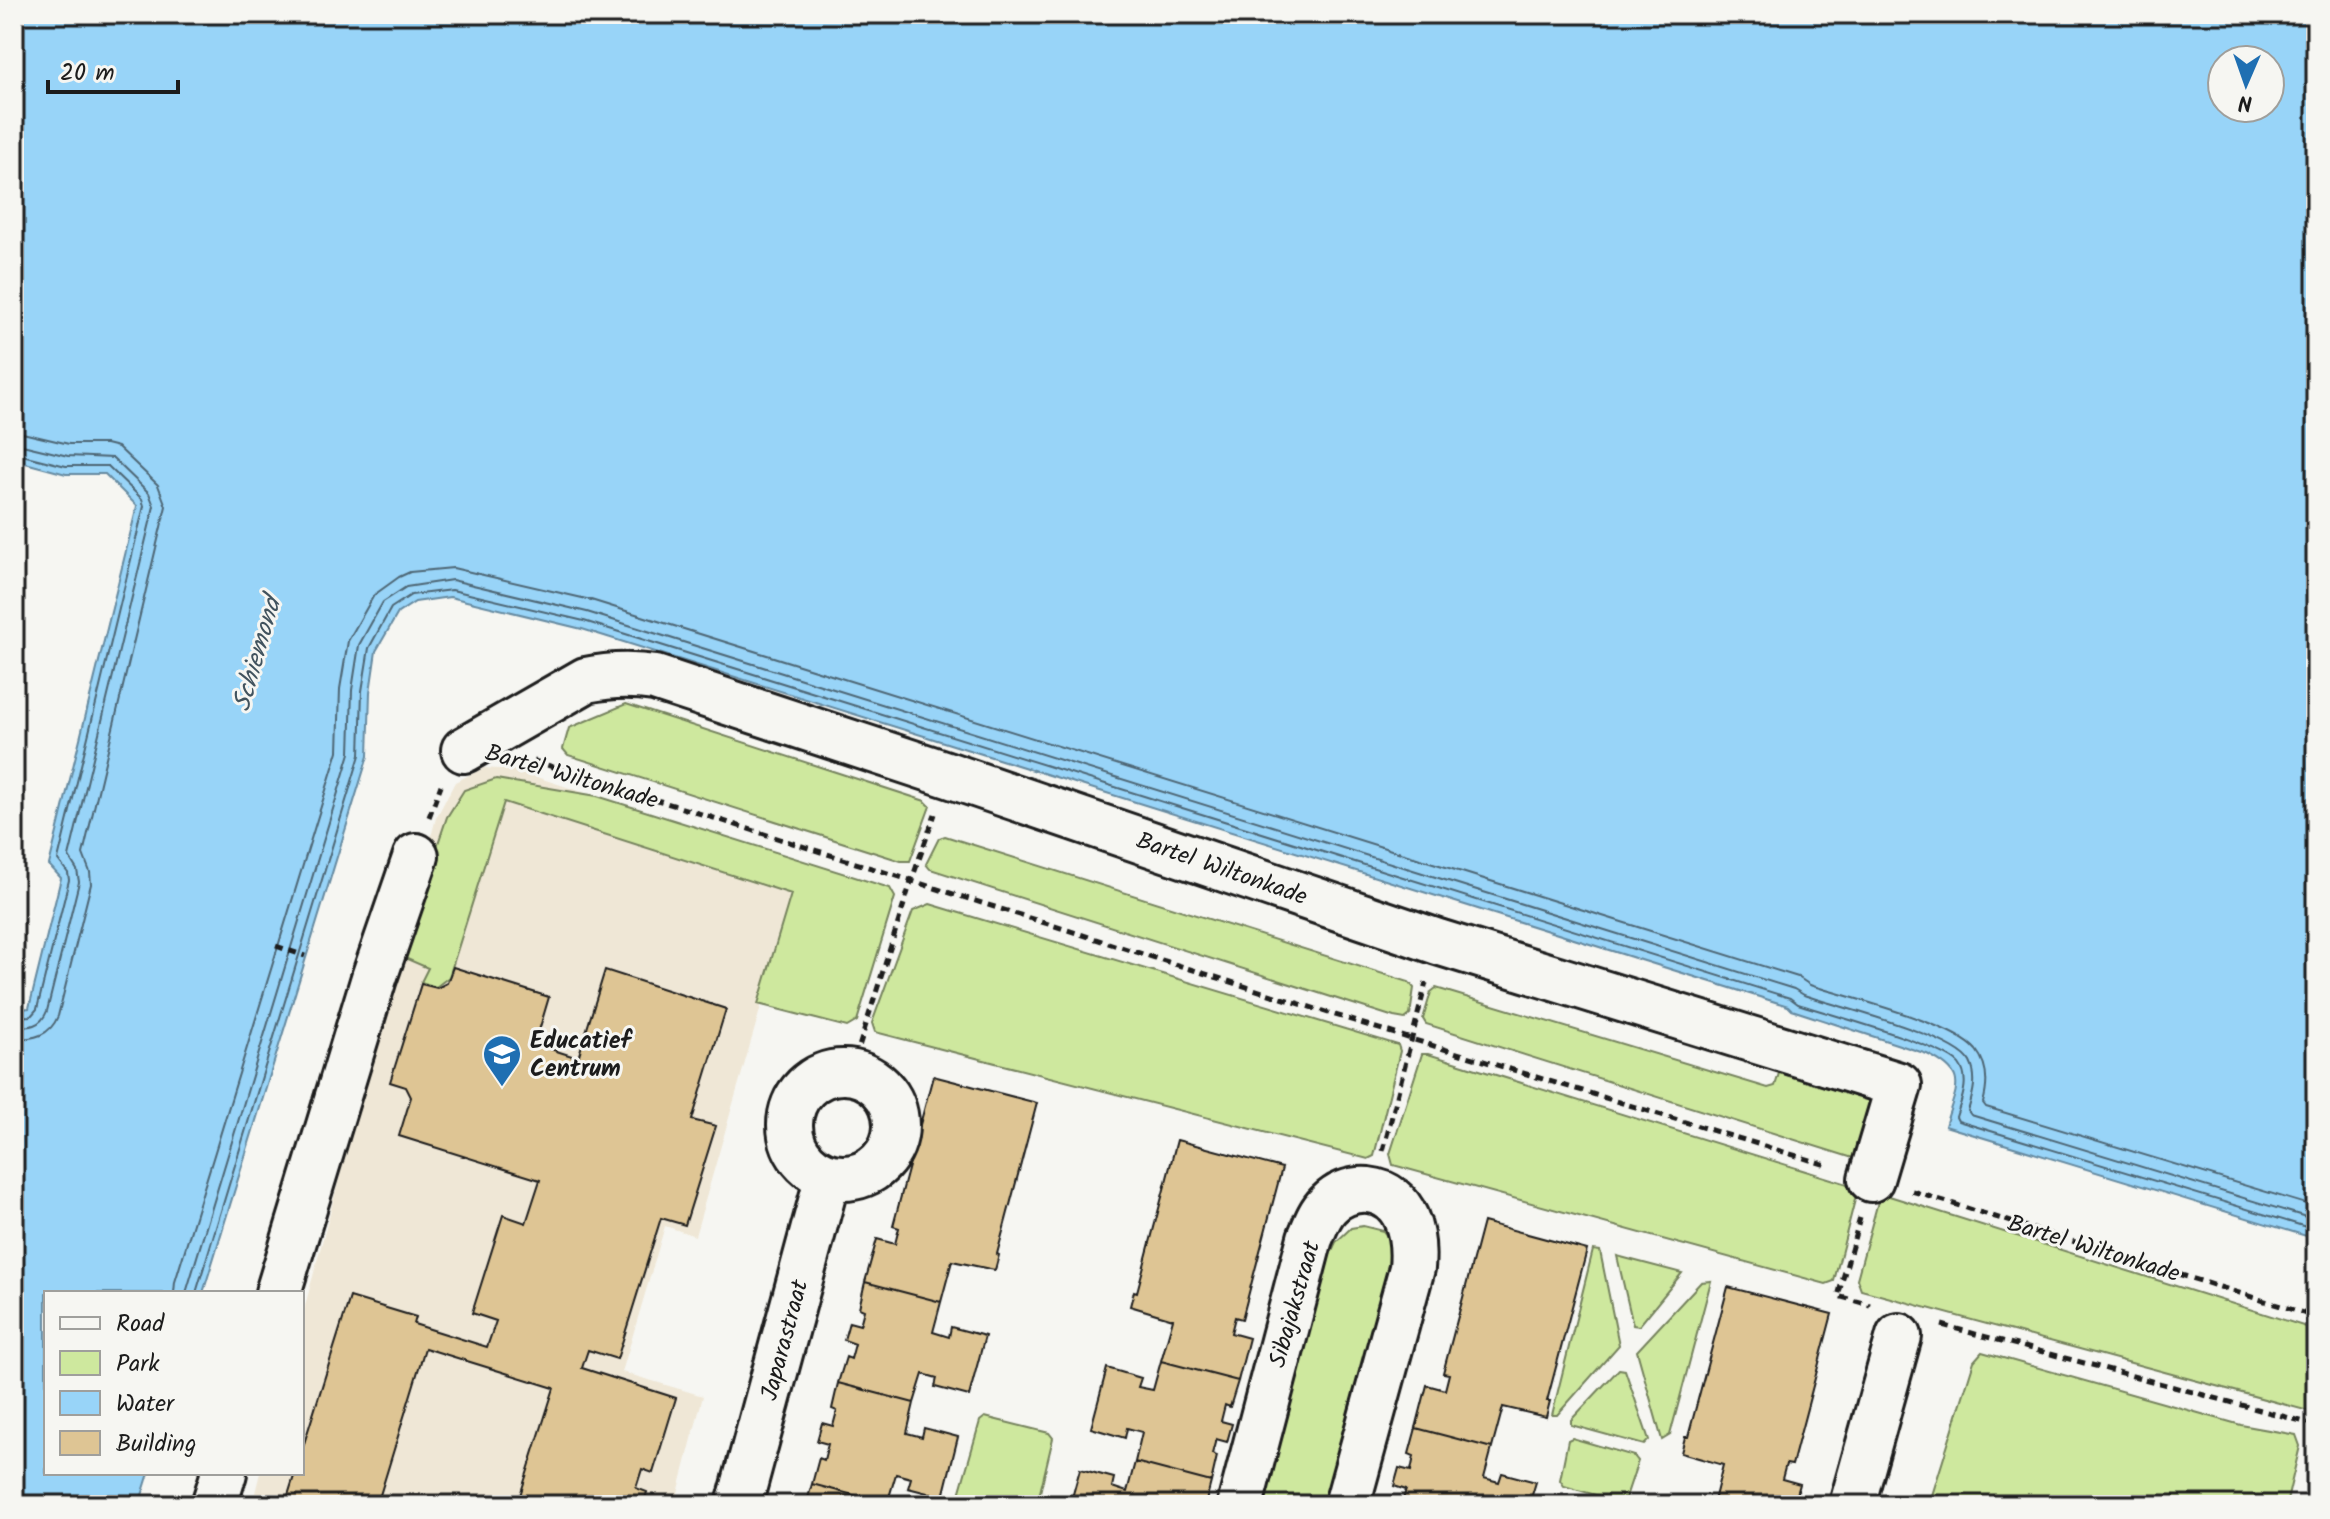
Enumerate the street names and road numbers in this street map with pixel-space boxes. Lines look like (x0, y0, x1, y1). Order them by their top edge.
street label: Bartel Wiltonkade (480, 734, 663, 821)
street label: Bartel Wiltonkade (1131, 822, 1313, 917)
street label: Bartel Wiltonkade (2002, 1205, 2185, 1294)
street label: Sibajakstraat (1259, 1236, 1332, 1372)
street label: Japarastraat (751, 1275, 820, 1405)

